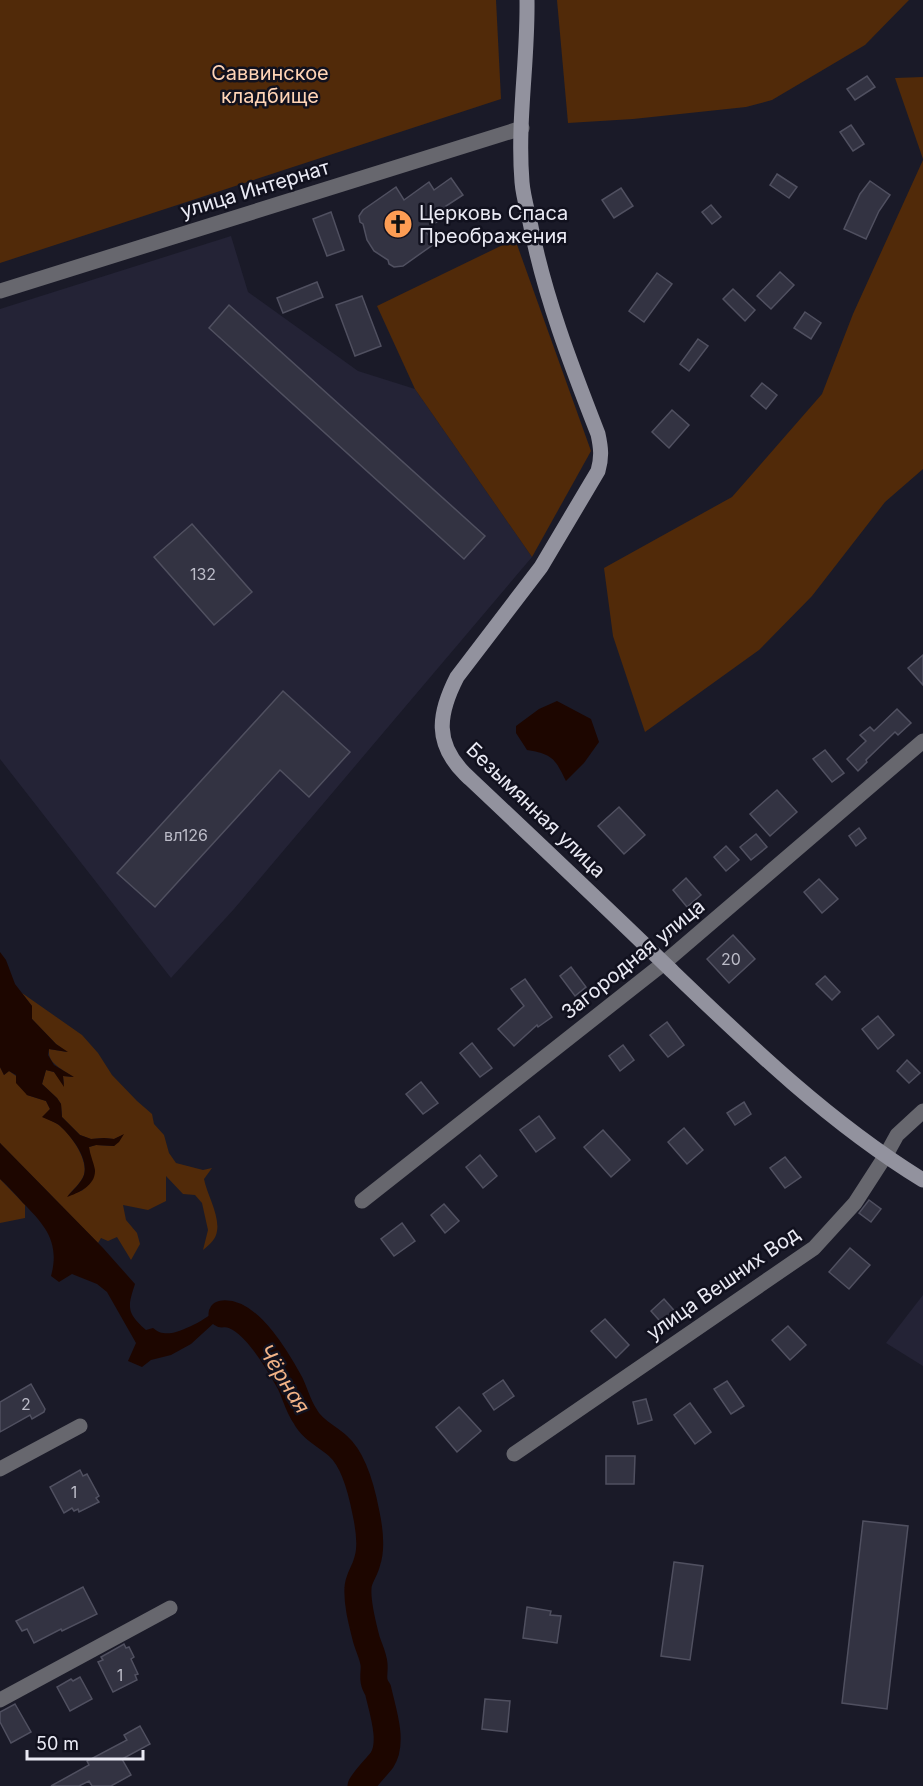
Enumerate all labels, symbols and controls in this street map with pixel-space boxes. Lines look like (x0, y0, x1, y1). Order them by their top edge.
park label: Саввинское кладбище (211, 61, 329, 108)
street label: улица Интернат (178, 155, 333, 223)
place label: Церковь Спаса Преображения (419, 201, 568, 248)
church icon: Церковь Спаса Преображения (382, 208, 414, 240)
house number: 132 (190, 564, 216, 584)
street label: Безымянная улица (461, 737, 611, 883)
house number: вл126 (164, 825, 208, 845)
street label: Загородная улица (557, 894, 709, 1024)
house number: 20 (721, 949, 741, 969)
street label: улица Вешних Вод (642, 1221, 804, 1345)
water label: Чёрная (254, 1340, 315, 1418)
house number: 2 (21, 1394, 31, 1414)
house number: 1 (71, 1482, 77, 1502)
house number: 1 (117, 1665, 123, 1685)
scale bar (27, 1723, 142, 1761)
text: 50 m (36, 1733, 79, 1754)

